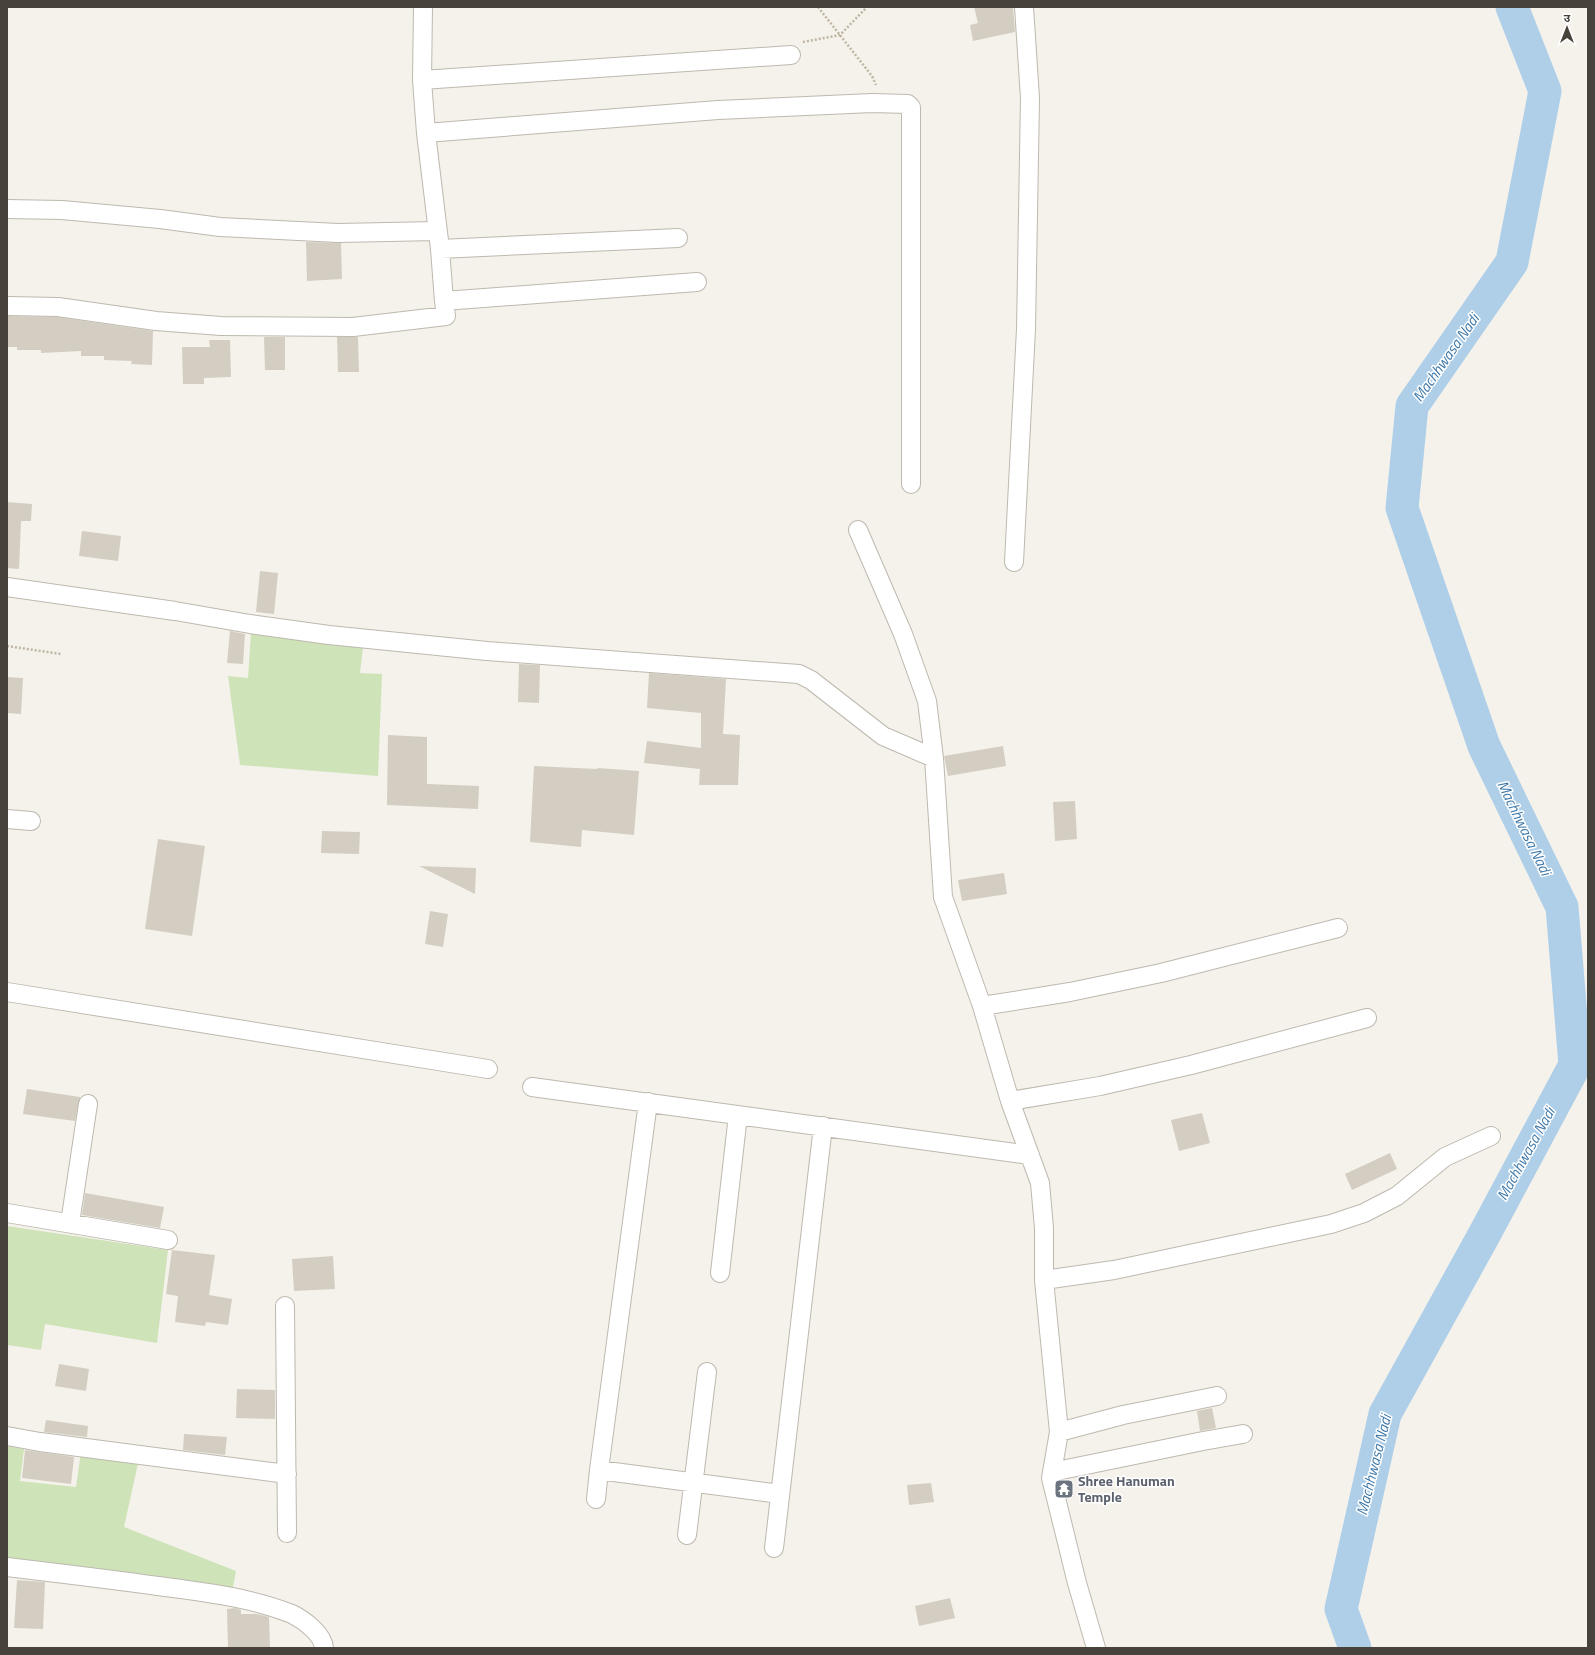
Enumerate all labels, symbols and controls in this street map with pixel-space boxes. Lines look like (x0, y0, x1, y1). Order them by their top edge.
north arrow (1547, 8, 1587, 48)
text: उ (1564, 10, 1571, 26)
water label: Machhwasa Nadi (1407, 307, 1486, 407)
water label: Machhwasa Nadi (1492, 776, 1558, 881)
water label: Machhwasa Nadi (1491, 1101, 1562, 1204)
water label: Machhwasa Nadi (1350, 1410, 1398, 1518)
place label: Shree Hanuman Temple (1078, 1470, 1175, 1507)
temple icon: Shree Hanuman Temple (1053, 1478, 1075, 1500)

